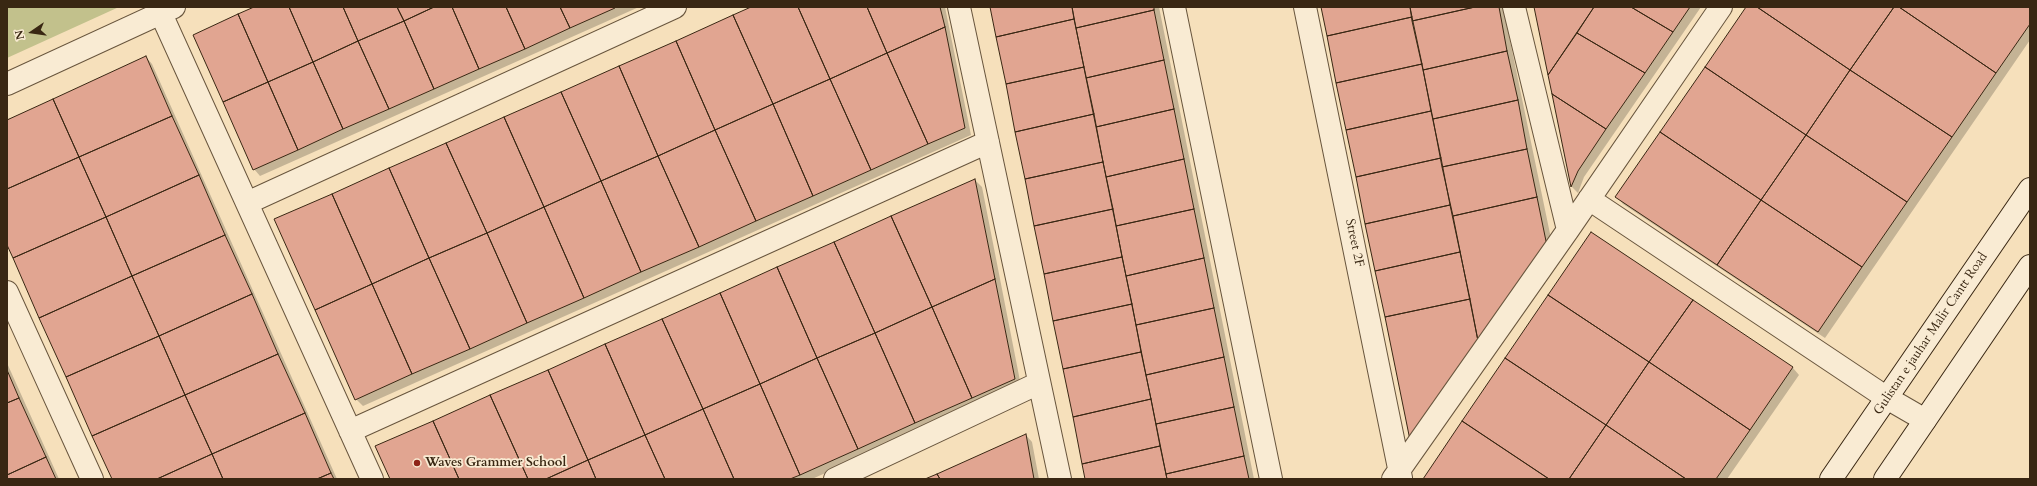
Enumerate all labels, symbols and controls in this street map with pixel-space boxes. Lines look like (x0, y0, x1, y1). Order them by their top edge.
north arrow (12, 12, 52, 52)
text: N (11, 28, 28, 41)
street label: Street 2F (1341, 217, 1367, 269)
street label: Gulistan e jauhar Malir Cantt Road (1871, 250, 1991, 418)
place label: Waves Grammer School (425, 455, 566, 471)
marker: Waves Grammer School (412, 458, 422, 468)

